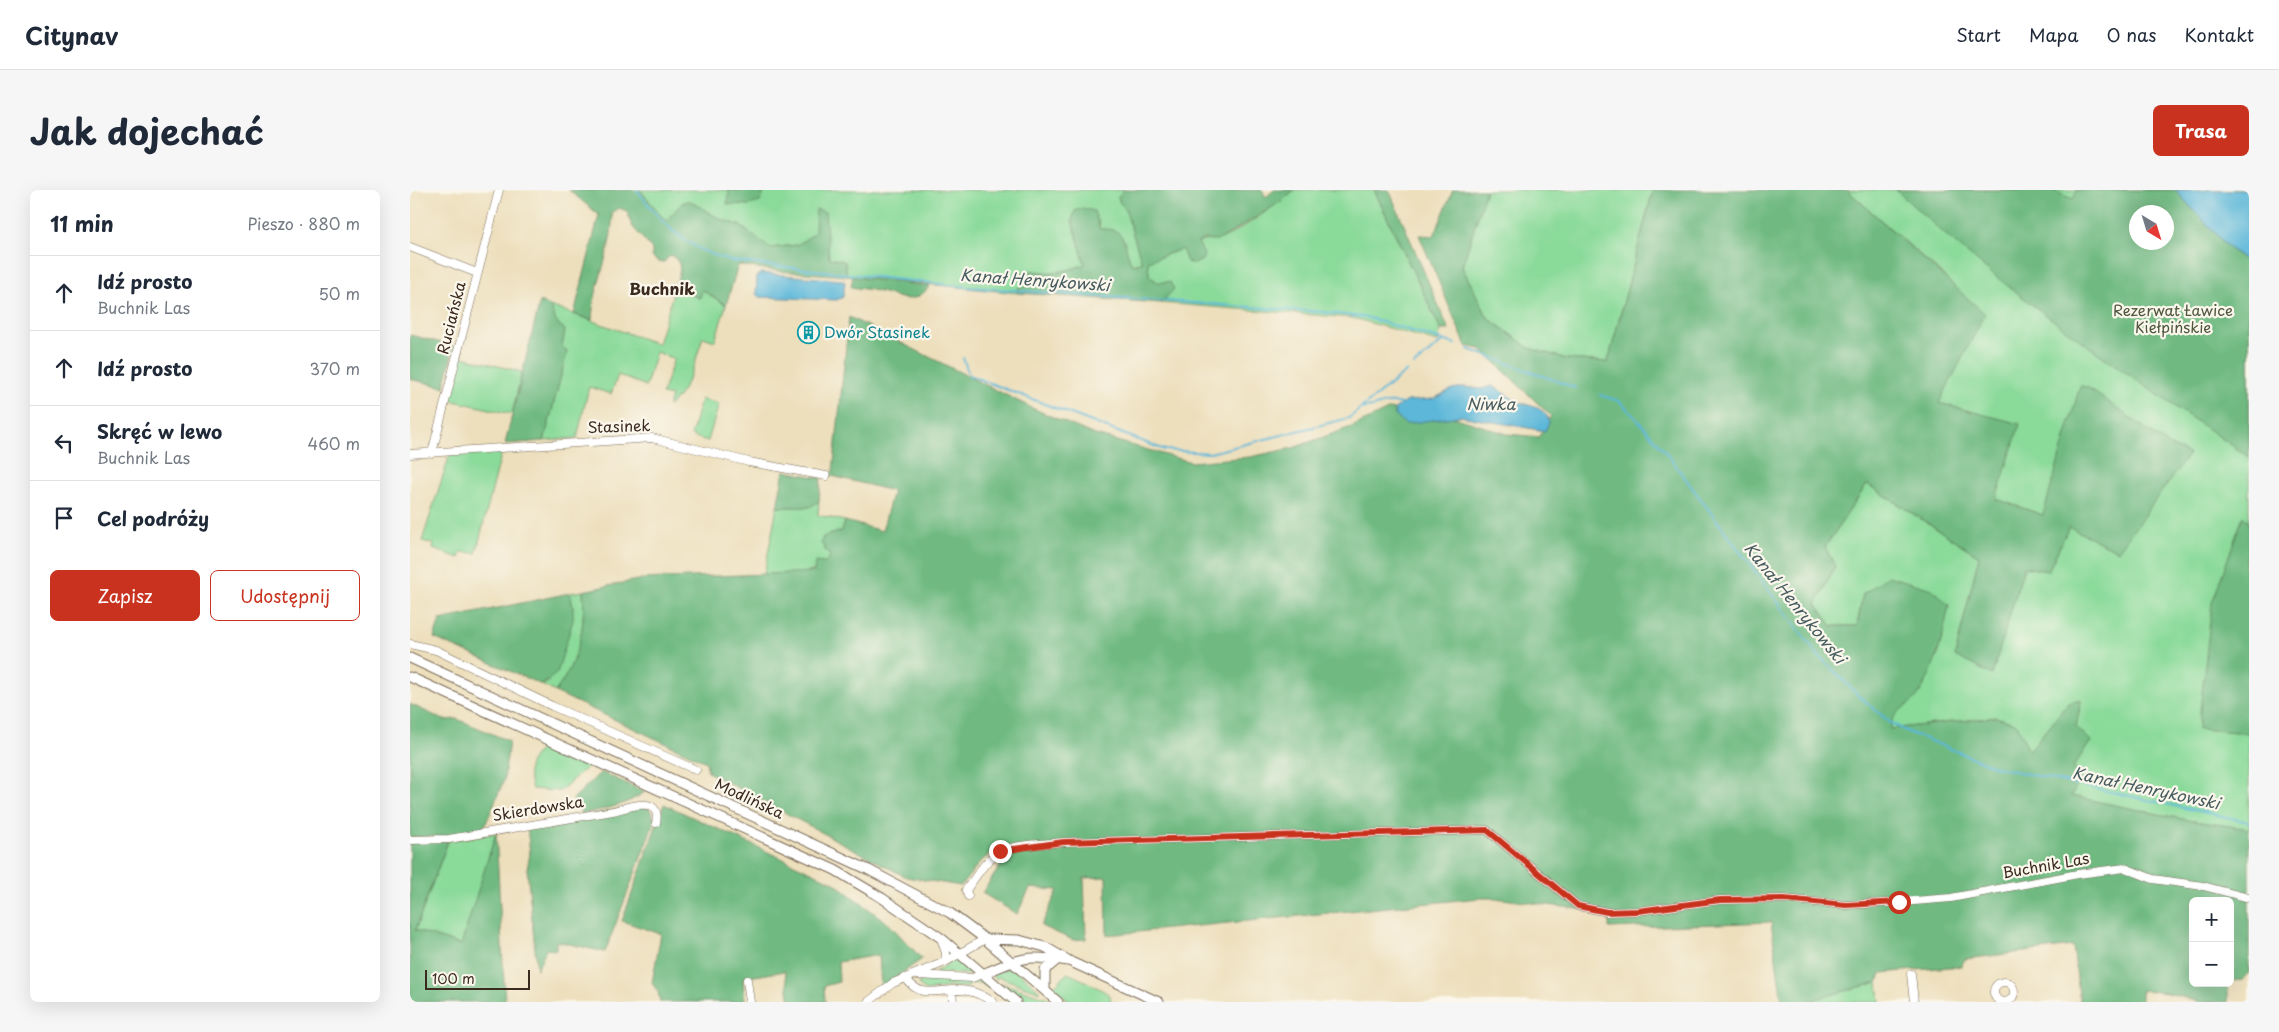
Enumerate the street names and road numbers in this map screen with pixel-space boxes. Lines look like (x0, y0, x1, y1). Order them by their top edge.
street label: Ruciańska (430, 278, 471, 357)
street label: Stasinek (587, 413, 651, 438)
street label: Modlińska (711, 772, 789, 824)
street label: Skierdowska (491, 789, 586, 826)
street label: Buchnik Las (2001, 846, 2091, 883)

